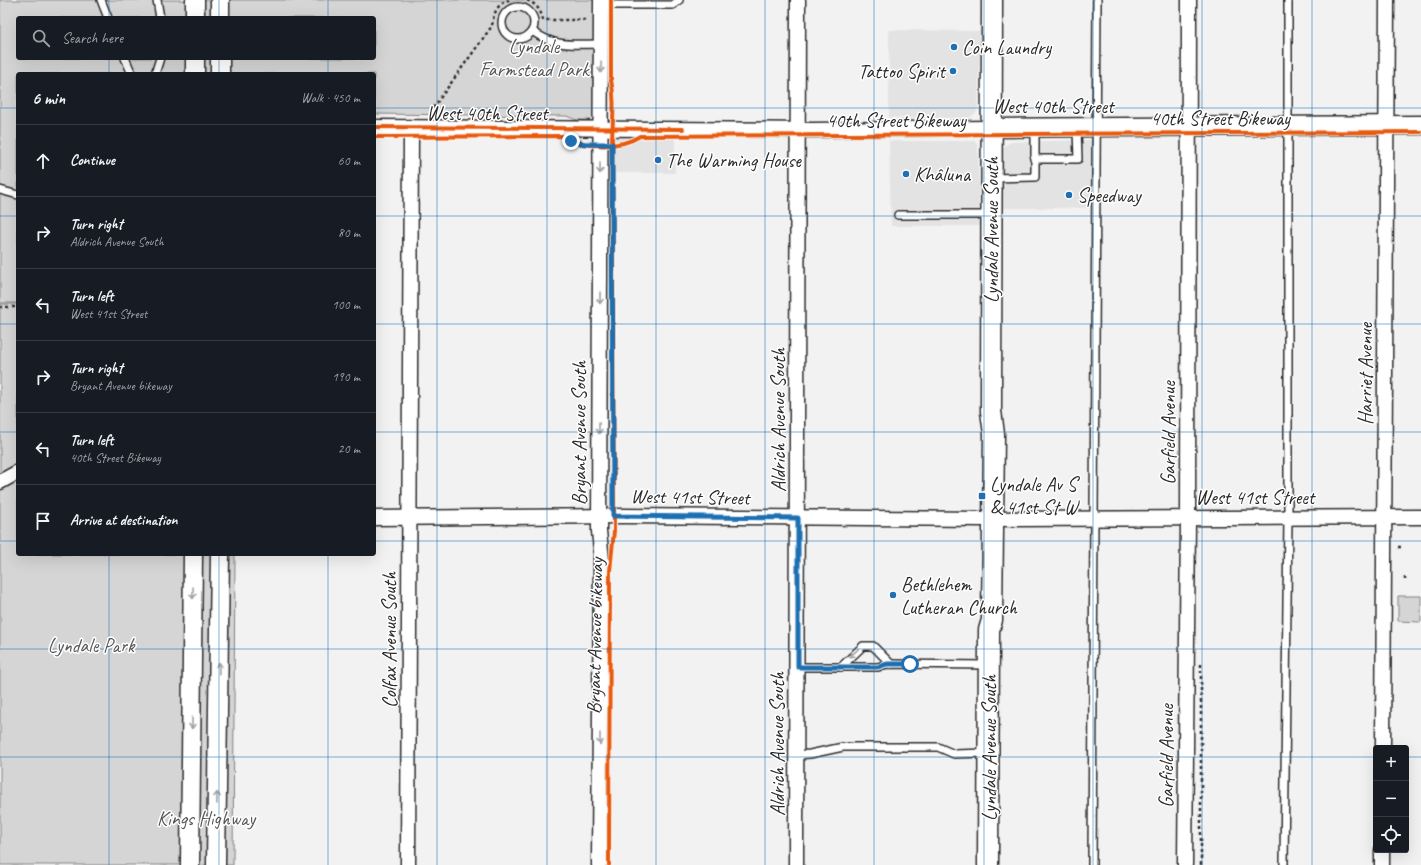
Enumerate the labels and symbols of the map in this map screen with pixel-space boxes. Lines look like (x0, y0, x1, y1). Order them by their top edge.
park label: Lyndale Farmstead Park (479, 34, 590, 82)
place label: Coin Laundry (962, 35, 1052, 60)
marker: Coin Laundry (949, 42, 959, 52)
place label: Tattoo Spirit (858, 59, 947, 84)
one-way arrow (597, 60, 605, 73)
marker: Tattoo Spirit (948, 66, 958, 76)
street label: West 40th Street (992, 94, 1116, 119)
street label: West 40th Street (426, 101, 550, 126)
street label: 40th Street Bikeway (1150, 106, 1291, 131)
street label: 40th Street Bikeway (826, 108, 967, 133)
route end (562, 132, 580, 150)
place label: The Warming House (666, 148, 802, 173)
marker: The Warming House (653, 155, 663, 165)
street label: Lyndale Avenue South (979, 156, 1004, 303)
one-way arrow (596, 161, 604, 174)
place label: Khâluna (914, 162, 972, 187)
marker: Khâluna (901, 169, 911, 179)
place label: Speedway (1077, 183, 1143, 208)
marker: Speedway (1064, 190, 1074, 200)
one-way arrow (596, 291, 604, 304)
street label: Harriet Avenue (1353, 321, 1378, 425)
street label: Aldrich Avenue South (766, 347, 791, 492)
street label: Bryant Avenue South (567, 360, 592, 505)
street label: Garfield Avenue (1156, 380, 1181, 485)
one-way arrow (595, 421, 603, 434)
place label: Lyndale Av S & 41st St W (990, 472, 1081, 520)
street label: West 41st Street (630, 483, 752, 511)
street label: West 41st Street (1196, 485, 1317, 510)
marker: Lyndale Av S & 41st St W (977, 491, 987, 501)
street label: Bryant Avenue bikeway (581, 555, 609, 714)
street label: Colfax Avenue South (377, 571, 402, 708)
place label: Bethlehem Lutheran Church (901, 572, 1018, 620)
one-way arrow (189, 586, 197, 599)
marker: Bethlehem Lutheran Church (888, 590, 898, 600)
park label: Lyndale Park (48, 633, 136, 658)
one-way arrow (849, 648, 859, 658)
route start (901, 655, 919, 673)
one-way arrow (215, 662, 223, 675)
street label: Aldrich Avenue South (765, 671, 790, 816)
street label: Lyndale Avenue South (977, 674, 1002, 821)
street label: Garfield Avenue (1154, 703, 1179, 808)
one-way arrow (188, 716, 196, 729)
one-way arrow (596, 732, 604, 745)
one-way arrow (213, 792, 221, 805)
park label: Kings Highway (157, 806, 257, 831)

